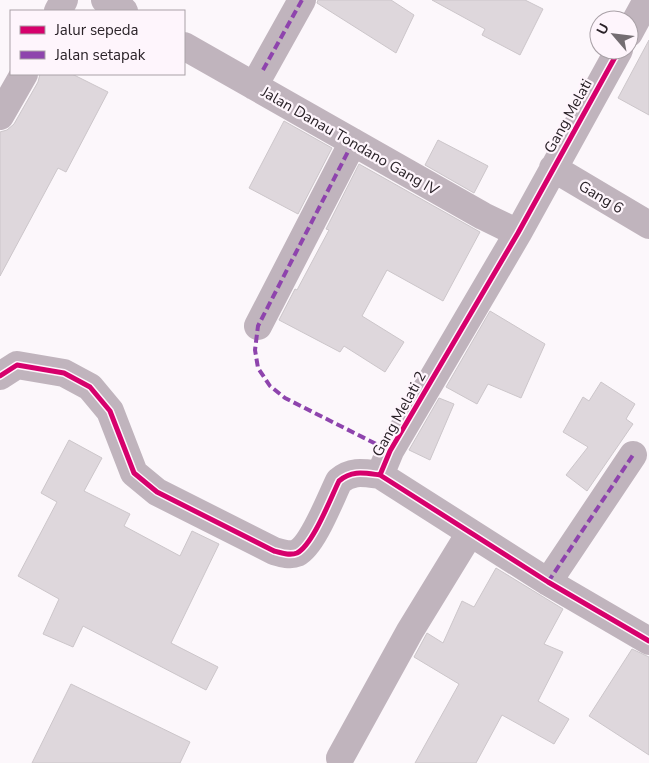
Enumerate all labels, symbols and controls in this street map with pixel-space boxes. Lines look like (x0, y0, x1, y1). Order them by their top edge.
legend (10, 10, 185, 75)
north arrow (589, 10, 639, 60)
text: Jalur sepeda (54, 20, 139, 40)
text: U (592, 20, 614, 38)
text: Jalan setapak (54, 45, 146, 65)
street label: Gang Melati (539, 75, 597, 157)
street label: Jalan Danau Tondano Gang IV (257, 81, 443, 200)
street label: Gang 6 (575, 176, 627, 218)
street label: Gang Melati 2 (367, 368, 431, 460)

